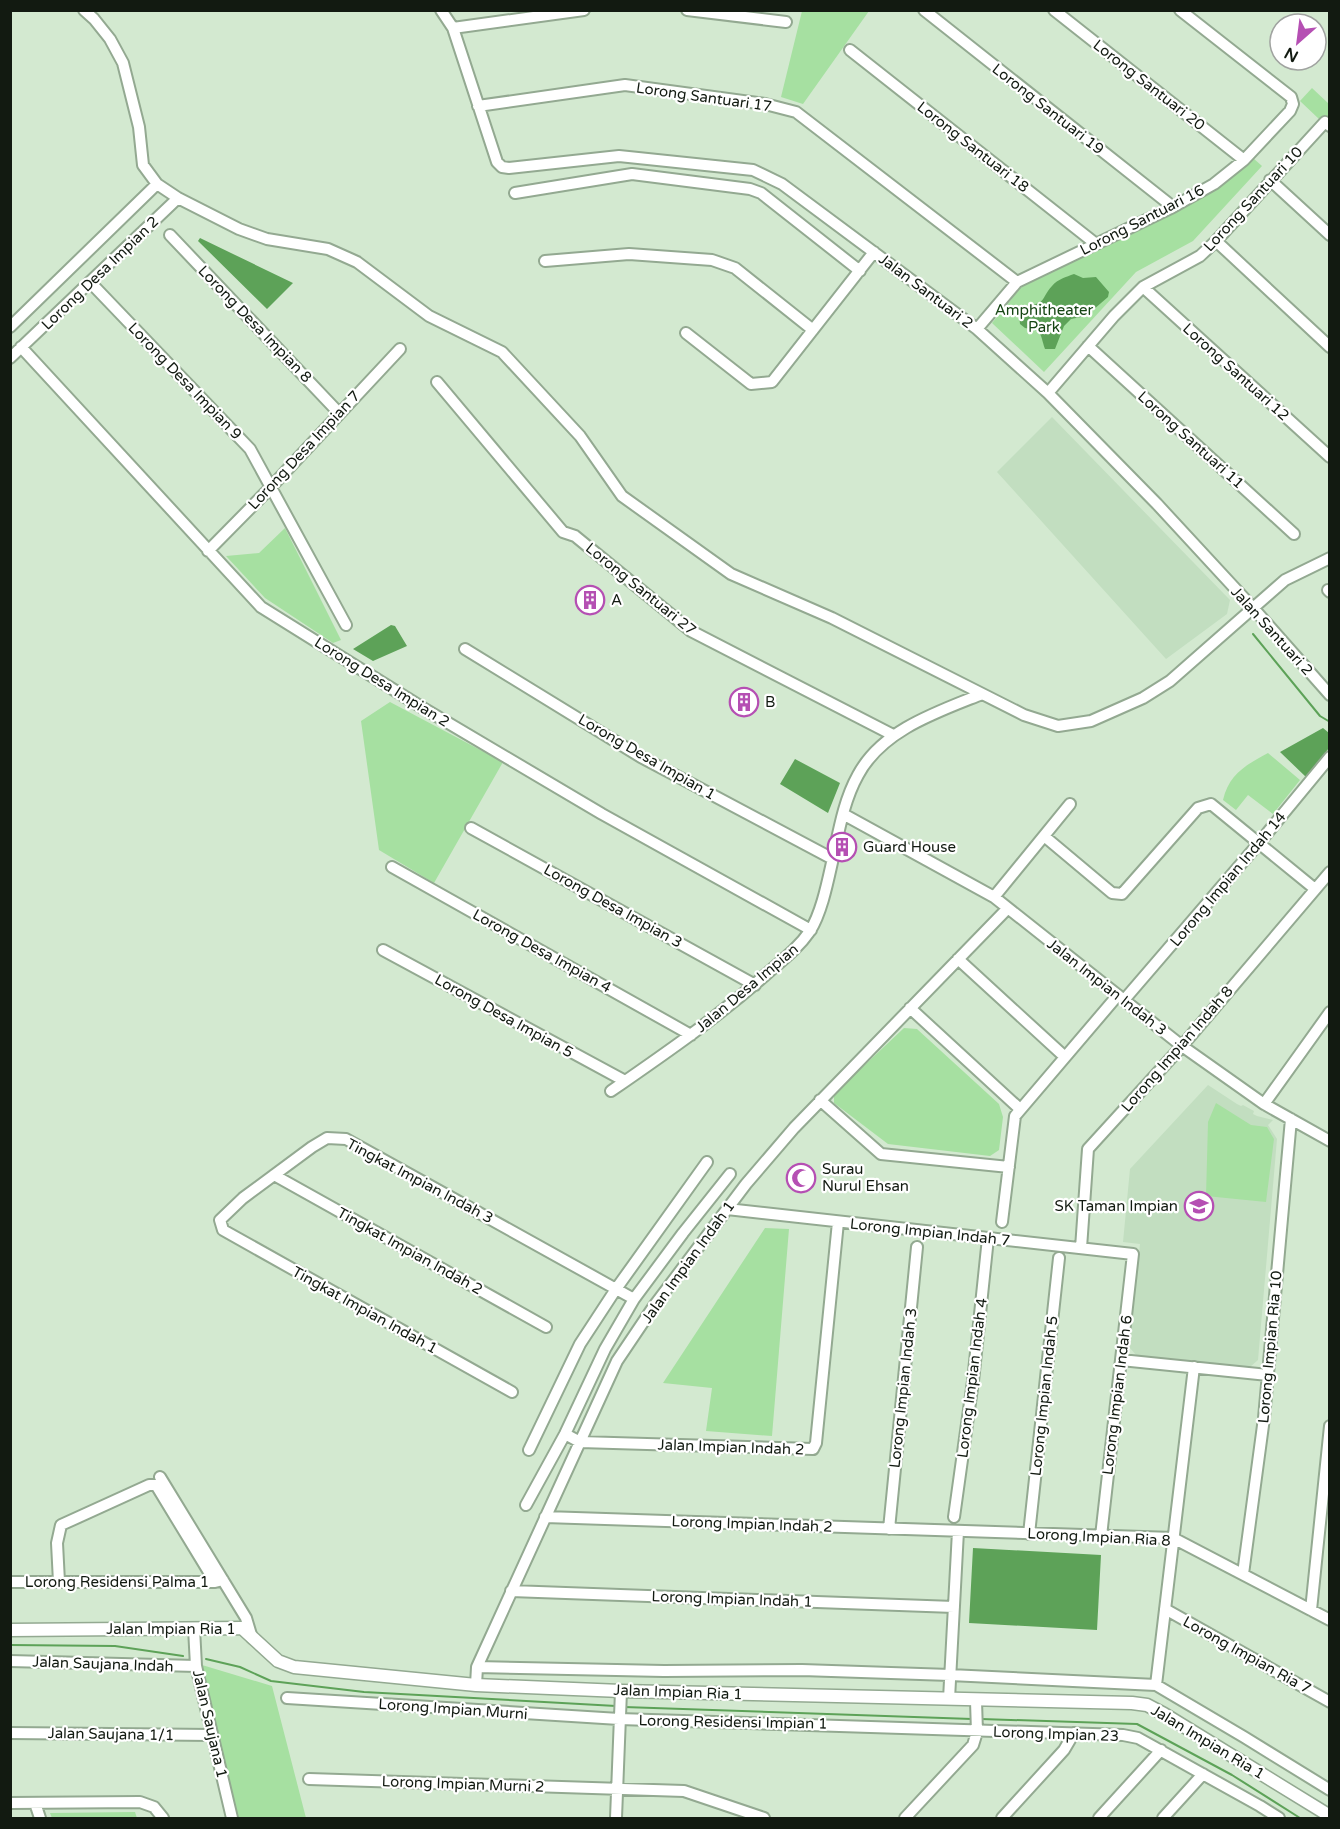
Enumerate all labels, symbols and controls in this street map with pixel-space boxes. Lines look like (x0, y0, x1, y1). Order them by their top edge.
north arrow (1268, 12, 1328, 72)
street label: Lorong Santuari 20 (1089, 36, 1209, 134)
text: N (1281, 43, 1302, 66)
street label: Lorong Santuari 19 (988, 60, 1108, 158)
street label: Lorong Santuari 17 (635, 79, 773, 115)
street label: Lorong Santuari 18 (913, 98, 1033, 196)
street label: Lorong Santuari 10 (1200, 143, 1306, 255)
street label: Lorong Santuari 16 (1077, 181, 1207, 259)
street label: Lorong Desa Impian 2 (38, 212, 162, 334)
street label: Jalan Santuari 2 (875, 250, 977, 332)
street label: Lorong Desa Impian 8 (194, 262, 316, 386)
park label: Amphitheater Park (995, 301, 1094, 336)
street label: Lorong Desa Impian 9 (124, 319, 246, 443)
street label: Lorong Santuari 12 (1179, 319, 1293, 425)
street label: Lorong Desa Impian 7 (244, 387, 364, 513)
street label: Lorong Santuari 11 (1134, 387, 1248, 493)
street label: Lorong Santuari 27 (582, 539, 700, 639)
street label: Jalan Santuari 2 (1227, 583, 1317, 679)
building icon: A (574, 584, 606, 616)
place label: A (611, 591, 622, 609)
street label: Lorong Desa Impian 2 (311, 633, 453, 731)
building icon: B (728, 686, 760, 718)
place label: B (765, 693, 775, 711)
street label: Lorong Desa Impian 1 (575, 710, 719, 804)
street label: Lorong Impian Indah 14 (1166, 808, 1290, 950)
building icon: Guard House (826, 831, 858, 863)
place label: Guard House (863, 838, 956, 856)
street label: Lorong Desa Impian 3 (540, 860, 686, 952)
street label: Lorong Desa Impian 4 (469, 905, 615, 997)
street label: Jalan Impian Indah 3 (1044, 935, 1170, 1039)
street label: Jalan Desa Impian (692, 940, 802, 1036)
street label: Lorong Desa Impian 5 (431, 970, 577, 1062)
street label: Lorong Impian Indah 8 (1117, 982, 1237, 1116)
street label: Tingkat Impian Indah 3 (344, 1135, 496, 1227)
place label: Surau Nurul Ehsan (822, 1160, 909, 1195)
mosque icon: Surau Nurul Ehsan (785, 1162, 817, 1194)
school or university icon: SK Taman Impian (1183, 1190, 1215, 1222)
street label: Jalan Impian Indah 1 (638, 1197, 738, 1327)
place label: SK Taman Impian (1055, 1197, 1178, 1215)
street label: Tingkat Impian Indah 2 (334, 1204, 486, 1298)
street label: Lorong Impian Indah 7 (849, 1215, 1011, 1249)
street label: Tingkat Impian Indah 1 (289, 1263, 441, 1357)
street label: Lorong Impian Ria 10 (1254, 1270, 1286, 1424)
street label: Lorong Impian Indah 4 (953, 1297, 991, 1459)
street label: Lorong Impian Indah 3 (886, 1307, 920, 1469)
street label: Lorong Impian Indah 6 (1098, 1314, 1136, 1476)
street label: Lorong Impian Indah 5 (1027, 1315, 1061, 1477)
street label: Jalan Impian Indah 2 (657, 1435, 805, 1459)
street label: Lorong Impian Indah 2 (671, 1512, 833, 1536)
street label: Lorong Impian Ria 8 (1027, 1524, 1171, 1550)
street label: Lorong Residensi Palma 1 (25, 1573, 209, 1591)
street label: Lorong Impian Indah 1 (651, 1587, 813, 1611)
street label: Lorong Impian Ria 7 (1180, 1612, 1314, 1698)
street label: Jalan Impian Ria 1 (106, 1620, 236, 1638)
street label: Jalan Saujana Indah (32, 1653, 174, 1675)
street label: Jalan Saujana 1 (189, 1668, 231, 1780)
street label: Jalan Impian Ria 1 (613, 1681, 743, 1703)
street label: Lorong Impian Murni (378, 1695, 528, 1723)
street label: Jalan Impian Ria 1 (1148, 1701, 1268, 1783)
street label: Lorong Residensi Impian 1 (638, 1711, 828, 1733)
street label: Lorong Impian 23 (993, 1723, 1119, 1745)
street label: Jalan Saujana 1/1 (48, 1724, 174, 1744)
street label: Lorong Impian Murni 2 (381, 1772, 545, 1796)

